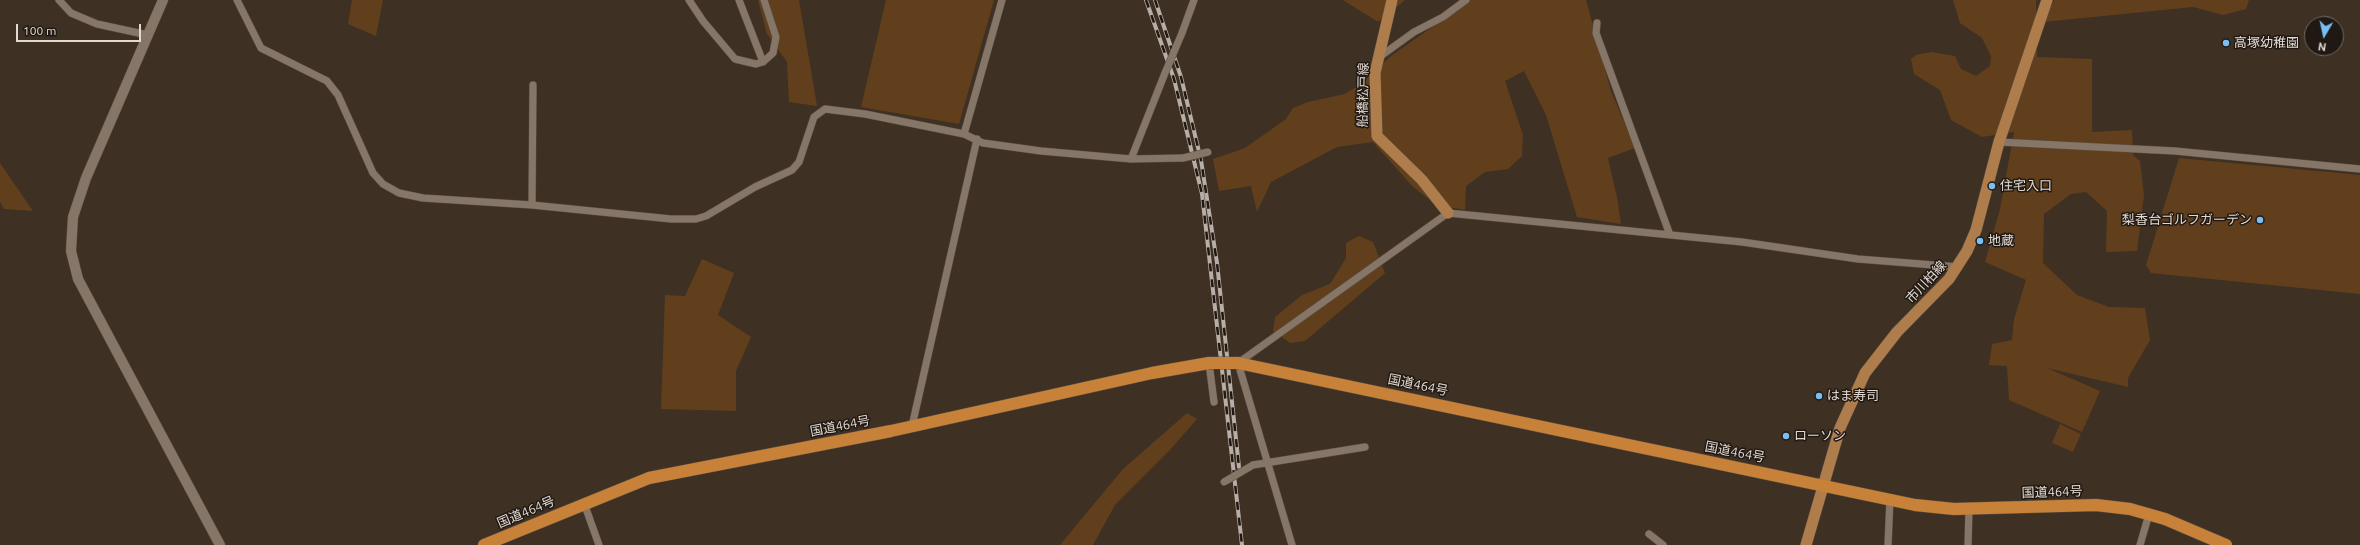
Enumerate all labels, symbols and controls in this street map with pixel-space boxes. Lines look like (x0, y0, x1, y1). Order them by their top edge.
scale bar (18, 16, 143, 42)
north arrow (2304, 16, 2344, 56)
text: 100 m (23, 24, 56, 37)
place label: 高塚幼稚園 (2234, 35, 2299, 51)
marker: 高塚幼稚園 (2221, 38, 2231, 48)
text: N (2317, 40, 2327, 53)
street label: 船橋松戸線 (1355, 62, 1371, 128)
place label: 住宅入口 (2000, 178, 2052, 194)
marker: 住宅入口 (1987, 181, 1997, 191)
place label: 梨香台ゴルフガーデン (2122, 212, 2252, 228)
marker: 梨香台ゴルフガーデン (2255, 215, 2265, 225)
place label: 地蔵 (1988, 233, 2014, 249)
marker: 地蔵 (1975, 236, 1985, 246)
street label: 市川柏線 (1903, 258, 1949, 306)
street label: 国道464号 (1387, 371, 1449, 399)
place label: はま寿司 (1827, 388, 1879, 404)
marker: はま寿司 (1814, 391, 1824, 401)
street label: 国道464号 (809, 413, 871, 439)
place label: ローソン (1794, 428, 1846, 444)
marker: ローソン (1781, 431, 1791, 441)
street label: 国道464号 (1704, 439, 1766, 465)
street label: 国道464号 (2021, 483, 2083, 501)
street label: 国道464号 (495, 493, 557, 531)

